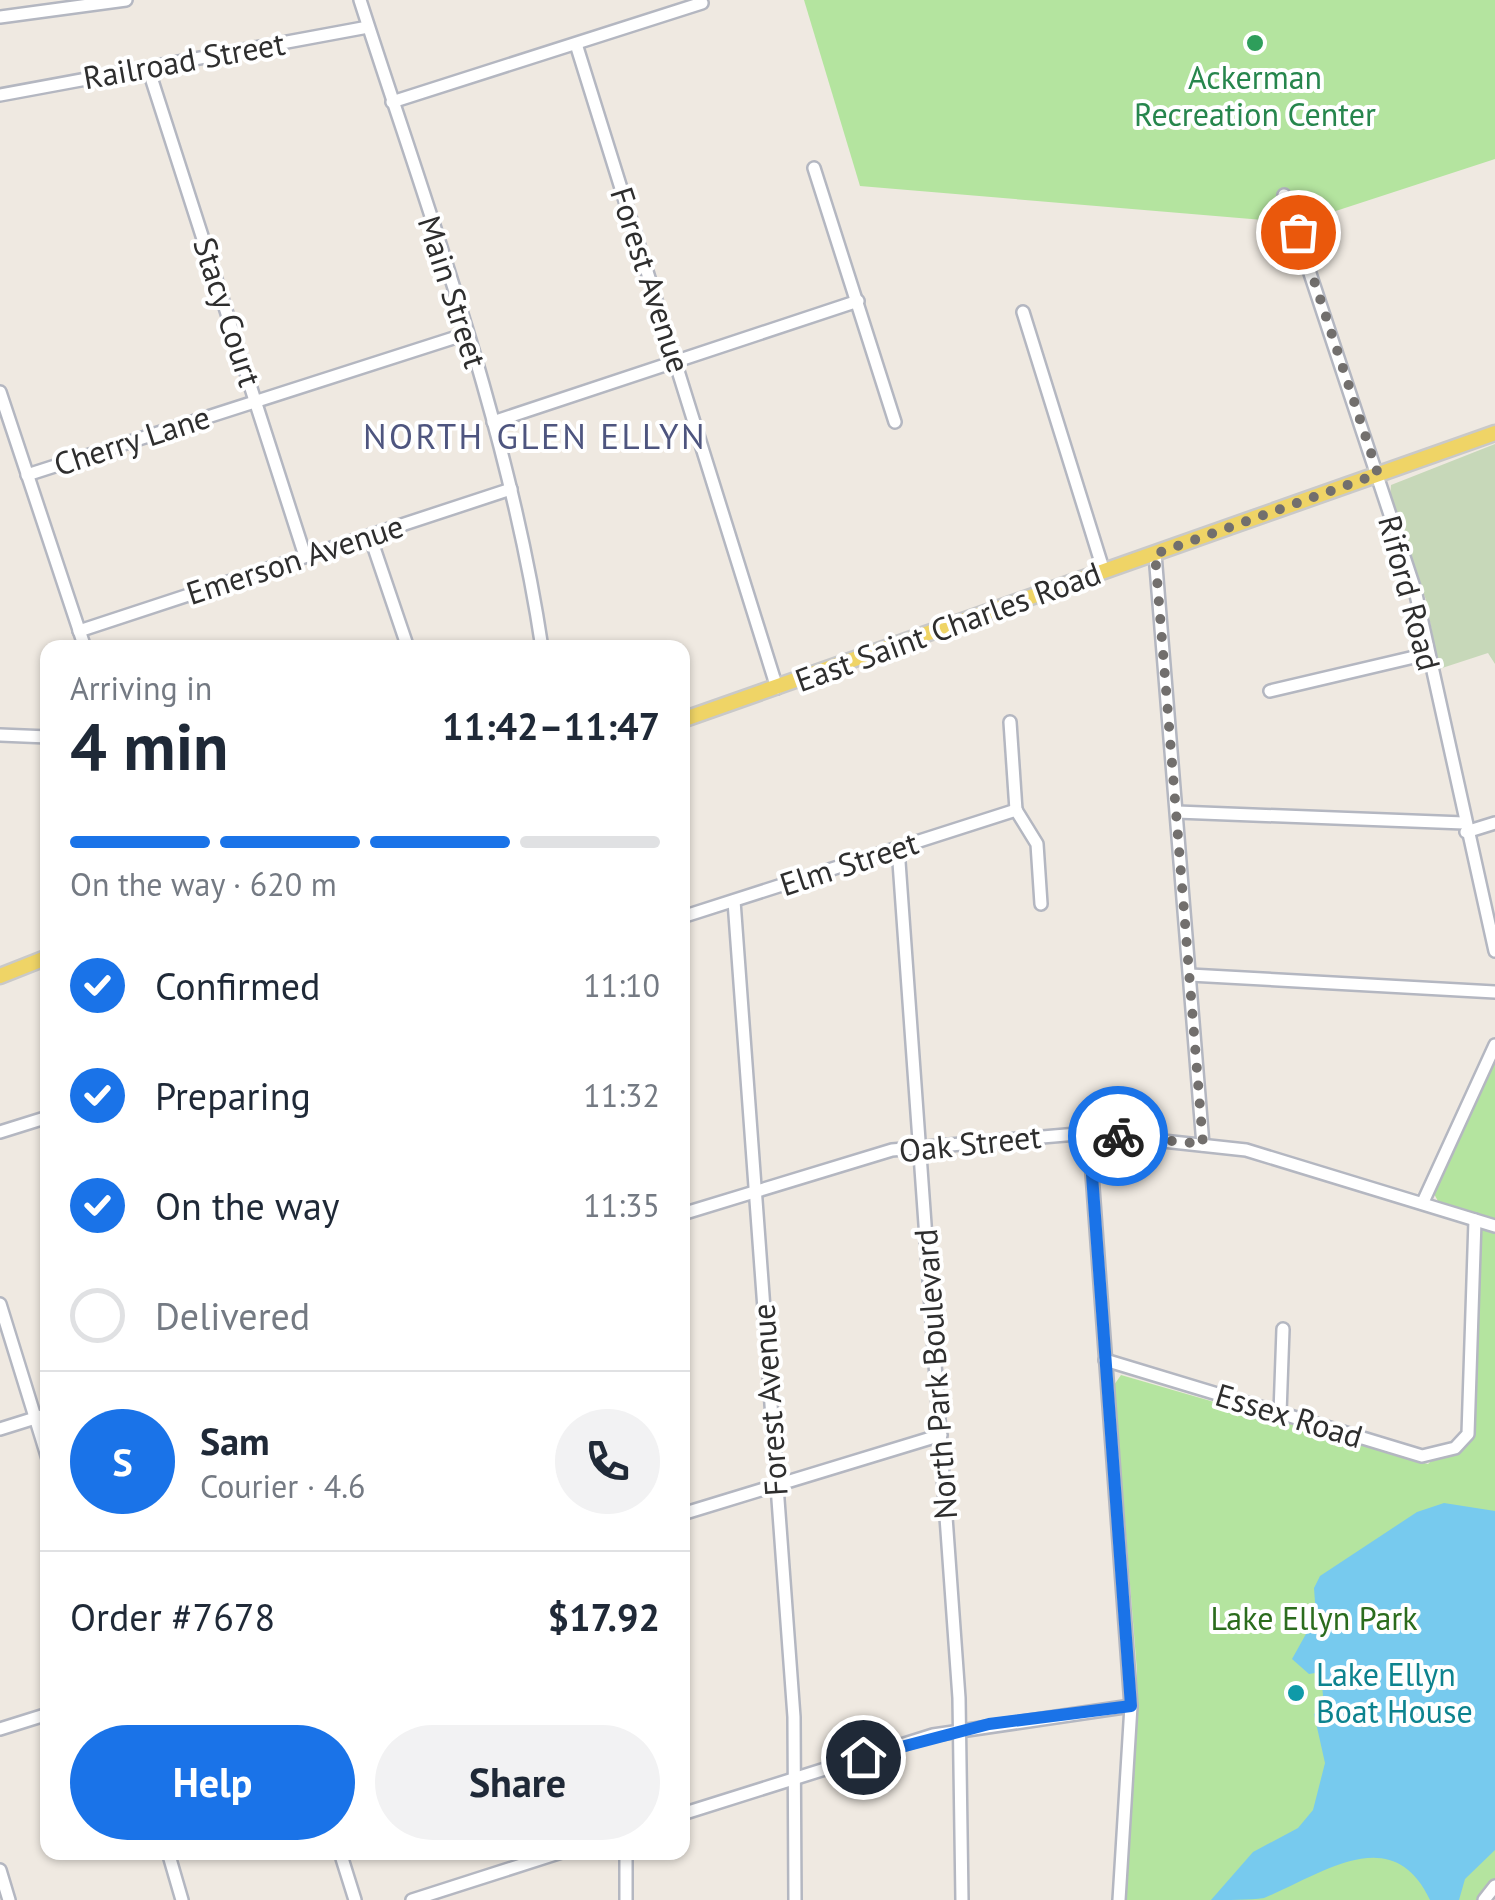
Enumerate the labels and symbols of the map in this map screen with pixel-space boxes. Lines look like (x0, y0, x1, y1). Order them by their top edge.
street label: Railroad Street (80, 22, 288, 98)
marker: Ackerman Recreation Center (1244, 32, 1266, 54)
place label: Ackerman Recreation Center (1134, 56, 1376, 135)
street label: Forest Avenue (601, 182, 701, 378)
pin (1256, 190, 1341, 275)
street label: Main Street (409, 210, 497, 373)
street label: Stacy Court (184, 232, 272, 392)
street label: Cherry Lane (48, 395, 215, 485)
district label: NORTH GLEN ELLYN (363, 413, 707, 459)
street label: Emerson Avenue (181, 504, 409, 614)
street label: Riford Road (1369, 511, 1451, 675)
street label: East Saint Charles Road (789, 551, 1106, 701)
street label: Elm Street (774, 821, 923, 905)
courier (1068, 1086, 1168, 1186)
street label: Oak Street (897, 1115, 1043, 1171)
street label: North Park Boulevard (904, 1227, 966, 1521)
street label: Forest Avenue (741, 1303, 797, 1498)
street label: Essex Road (1211, 1373, 1368, 1457)
park label: Lake Ellyn Park (1210, 1597, 1418, 1639)
place label: Lake Ellyn Boat House (1316, 1653, 1473, 1732)
marker: Lake Ellyn Boat House (1285, 1682, 1307, 1704)
pin (821, 1715, 906, 1800)

